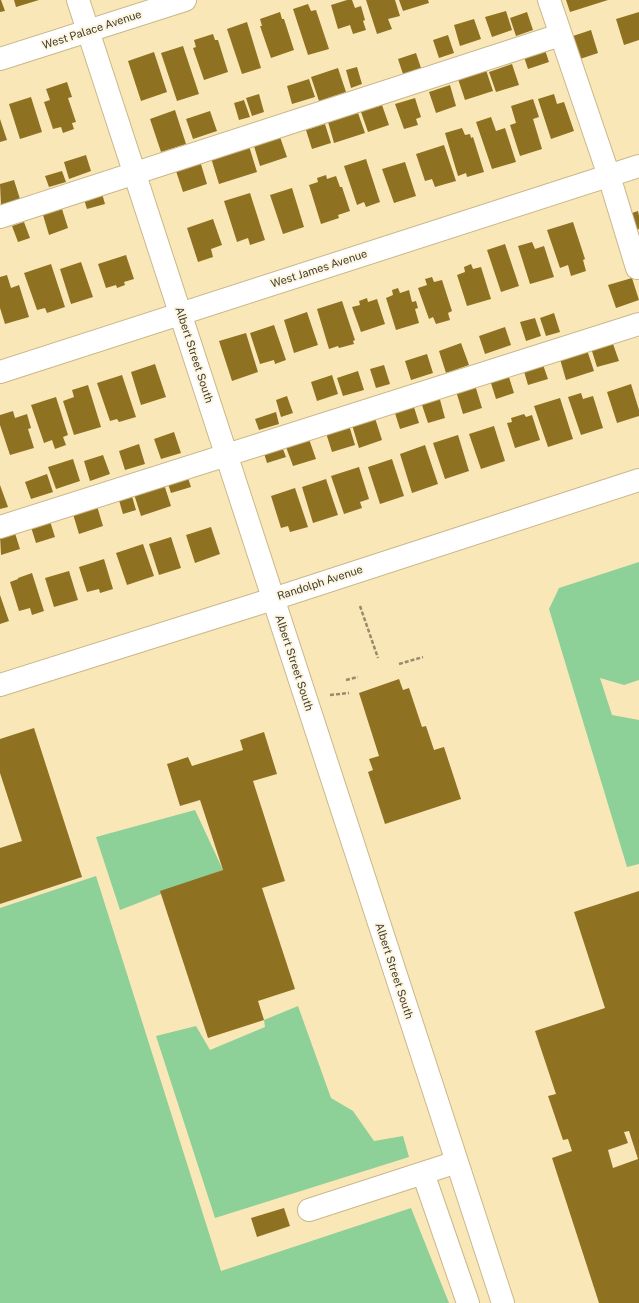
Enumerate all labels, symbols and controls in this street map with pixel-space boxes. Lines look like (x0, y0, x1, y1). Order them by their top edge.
street label: West Palace Avenue (41, 8, 143, 52)
street label: West James Avenue (269, 247, 369, 291)
street label: Albert Street South (172, 305, 216, 405)
street label: Randolph Avenue (276, 563, 364, 603)
street label: Albert Street South (272, 613, 316, 713)
street label: Albert Street South (372, 921, 416, 1021)

